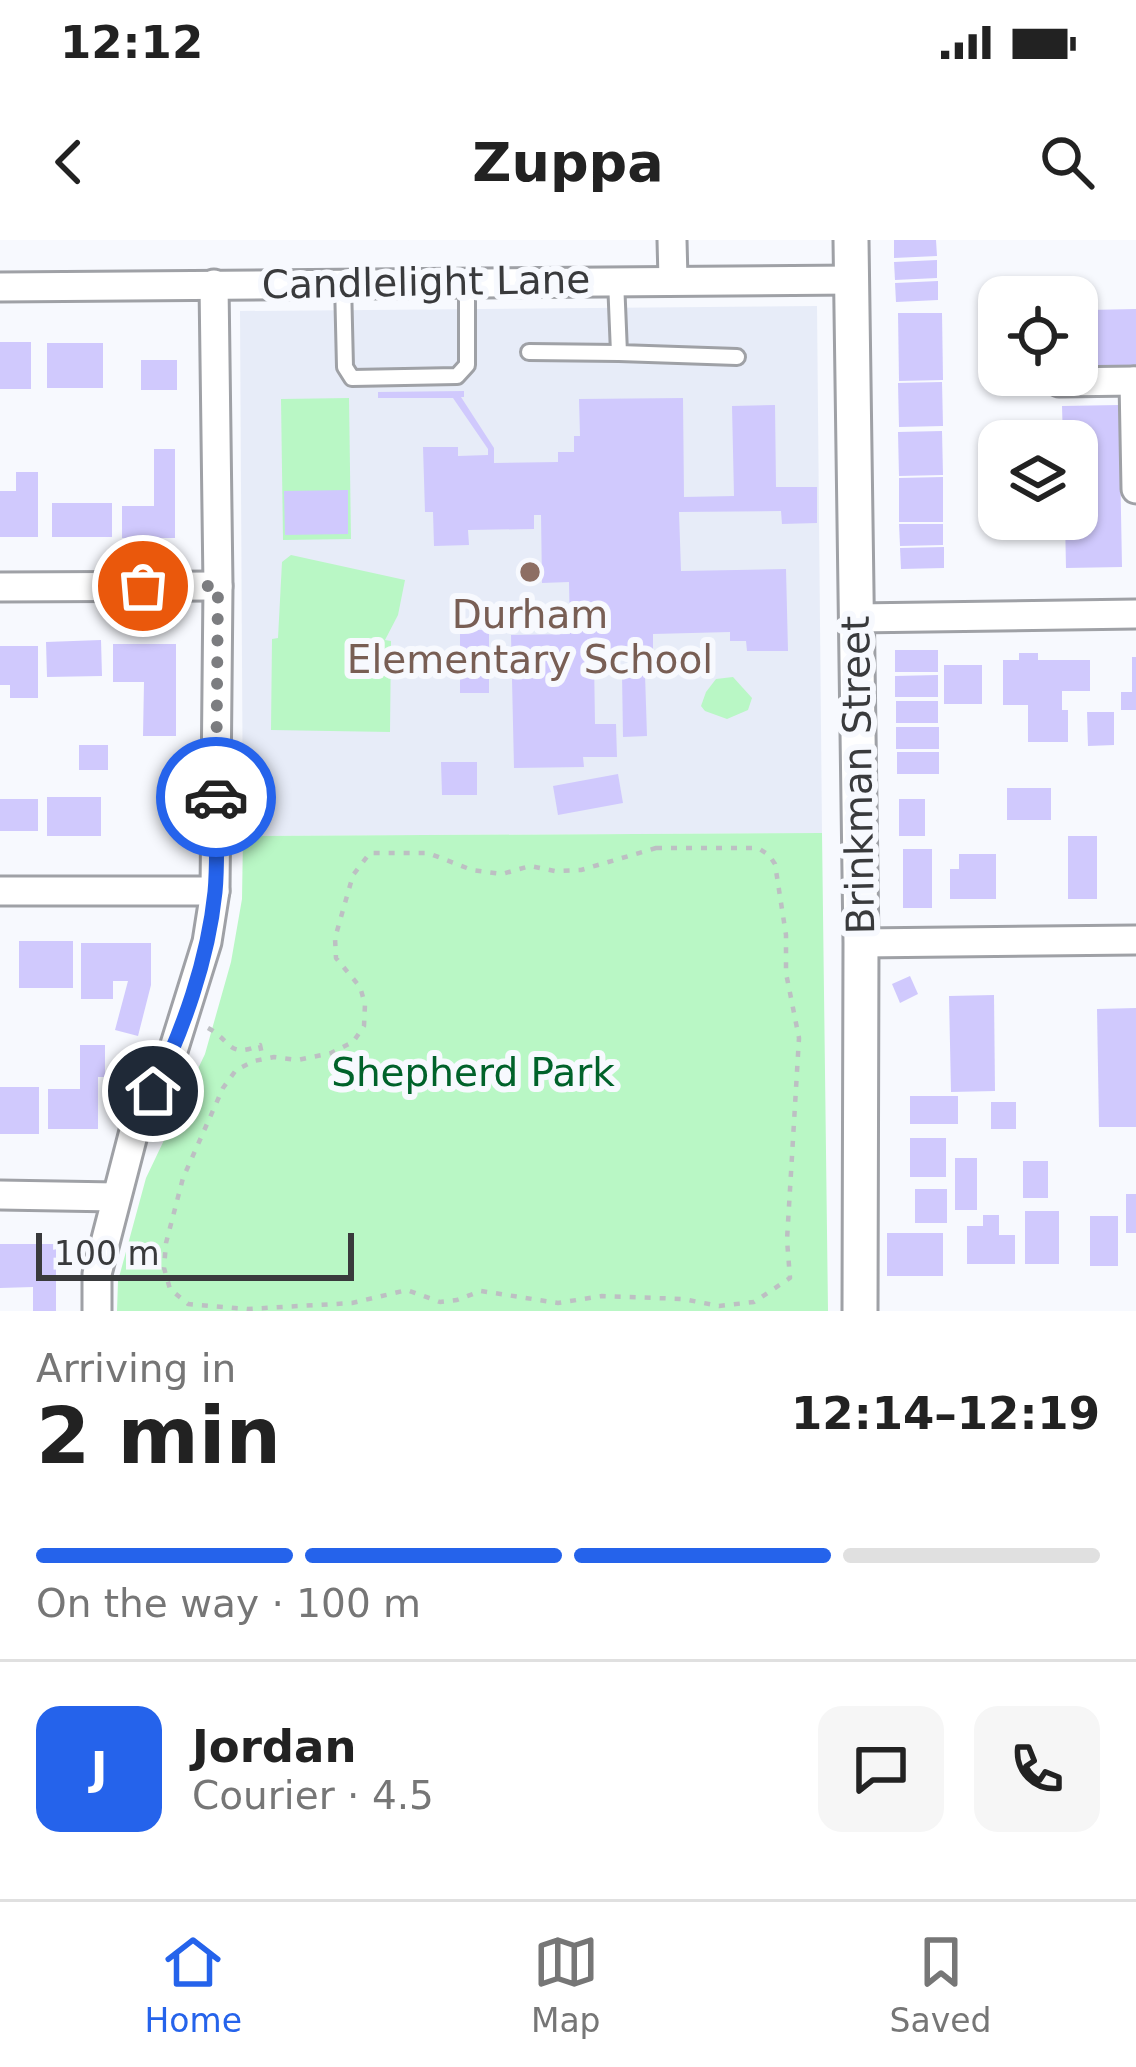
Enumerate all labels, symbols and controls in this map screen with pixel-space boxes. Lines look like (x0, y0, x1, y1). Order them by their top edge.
text: 12:12 (60, 16, 203, 69)
icon: back (36, 129, 102, 195)
icon: search (1034, 129, 1100, 195)
text: Zuppa (472, 131, 664, 194)
street label: Candlelight Lane (261, 257, 591, 307)
map controls (978, 276, 1098, 540)
button: locate (978, 276, 1098, 396)
button: layers (978, 420, 1098, 540)
pin (92, 535, 194, 637)
icon: bag (110, 553, 176, 619)
marker: Durham Elementary School (517, 559, 543, 585)
place label: Durham Elementary School (347, 592, 713, 682)
street label: Brinkman Street (833, 615, 883, 935)
courier (156, 737, 276, 857)
icon: car (183, 764, 249, 830)
pin (102, 1040, 204, 1142)
park label: Shepherd Park (331, 1050, 615, 1095)
icon: home (120, 1058, 186, 1124)
scale bar (36, 1227, 354, 1280)
text: 100 m (54, 1234, 160, 1273)
text: Arriving in (36, 1346, 236, 1391)
text: 12:14–12:19 (791, 1387, 1100, 1440)
text: 2 min (36, 1391, 281, 1481)
text: On the way · 100 m (36, 1581, 421, 1626)
button: chat (818, 1706, 944, 1832)
button: phone (974, 1706, 1100, 1832)
text: Jordan (192, 1720, 356, 1773)
text: J (91, 1742, 107, 1795)
text: Courier · 4.5 (192, 1773, 434, 1818)
tab: Home (144, 1929, 242, 2040)
tab: Map (531, 1929, 601, 2040)
tab: Saved (890, 1929, 991, 2040)

